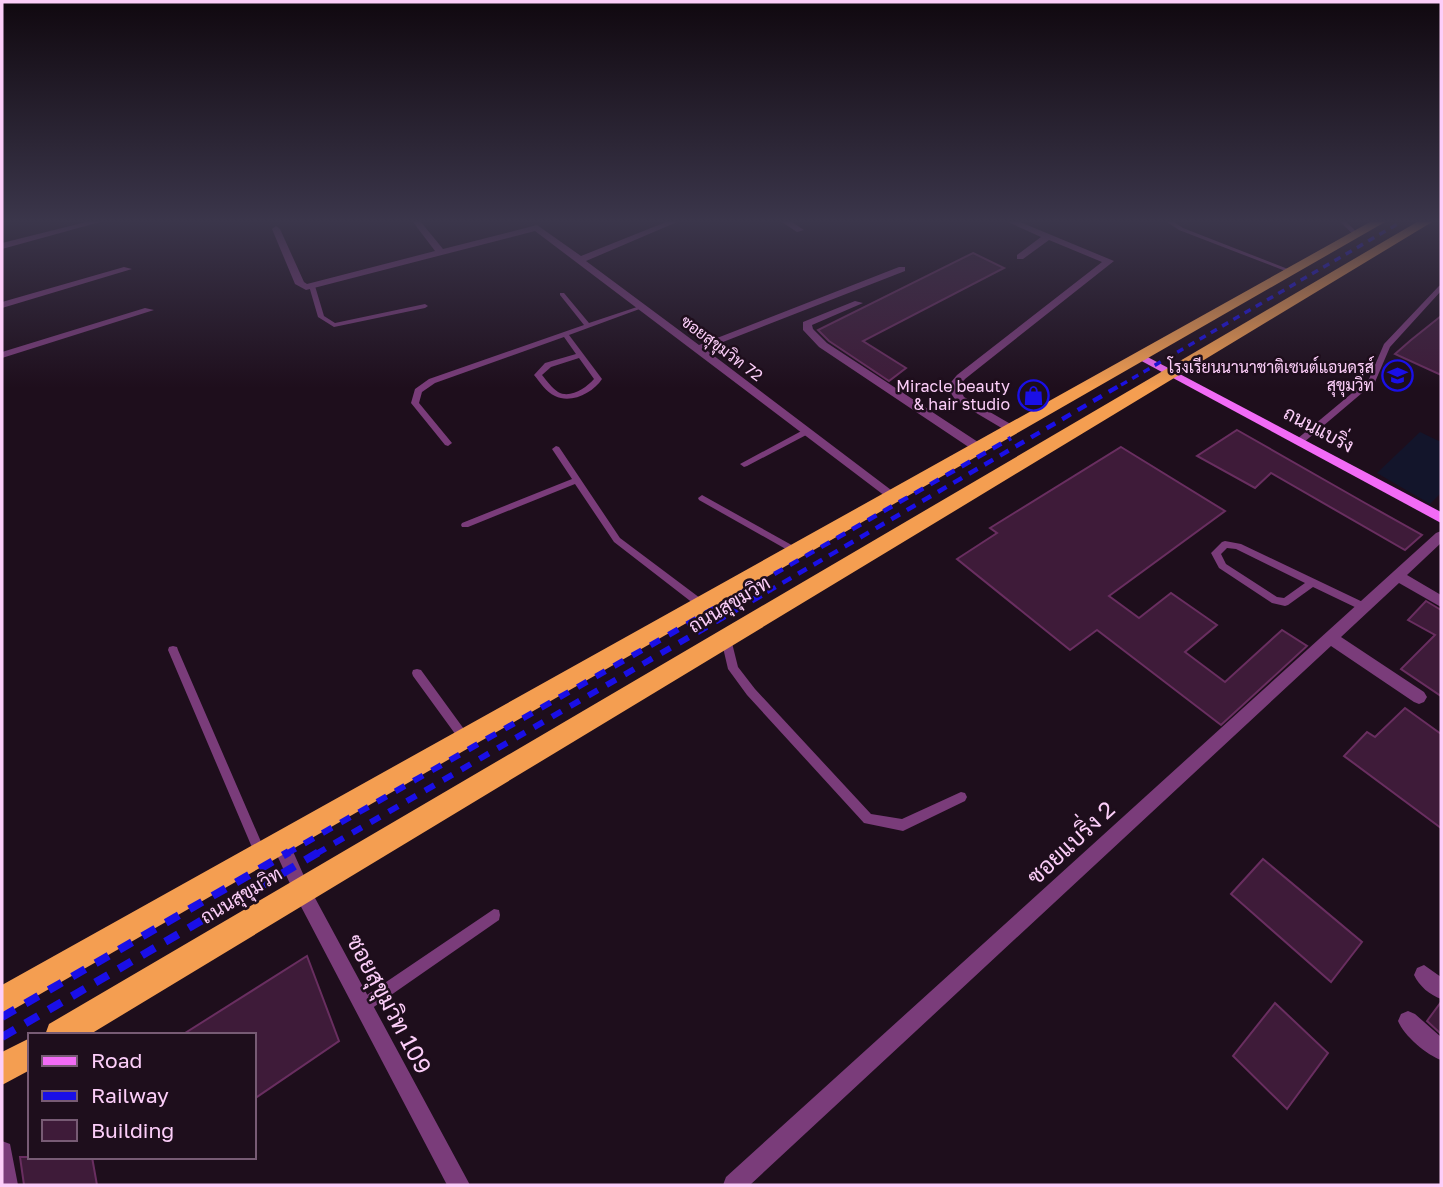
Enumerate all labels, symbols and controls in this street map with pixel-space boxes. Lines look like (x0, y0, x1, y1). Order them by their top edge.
street label: ซอยสุขุมวิท 72 (676, 311, 767, 387)
place label: โรงเรียนนานาชาติเซนต์แอนดรูส์ สุขุมวิท (1167, 355, 1374, 397)
school or university icon: โรงเรียนนานาชาติเซนต์แอนดรูส์ สุขุมวิท (1380, 359, 1414, 393)
place label: Miracle beauty & hair studio (896, 376, 1010, 414)
shop icon: Miracle beauty & hair studio (1016, 378, 1050, 412)
street label: ถนนแบริ่ง (1280, 397, 1360, 457)
street label: ถนนสุขุมวิท (684, 570, 775, 639)
street label: ซอยแบริ่ง 2 (1017, 791, 1120, 890)
street label: ถนนสุขุมวิท (196, 861, 287, 930)
street label: ซอยสุขุมวิท 109 (339, 929, 438, 1079)
legend (28, 1033, 256, 1159)
text: Road (91, 1047, 142, 1073)
text: Railway (91, 1082, 169, 1108)
text: Building (91, 1117, 174, 1143)

